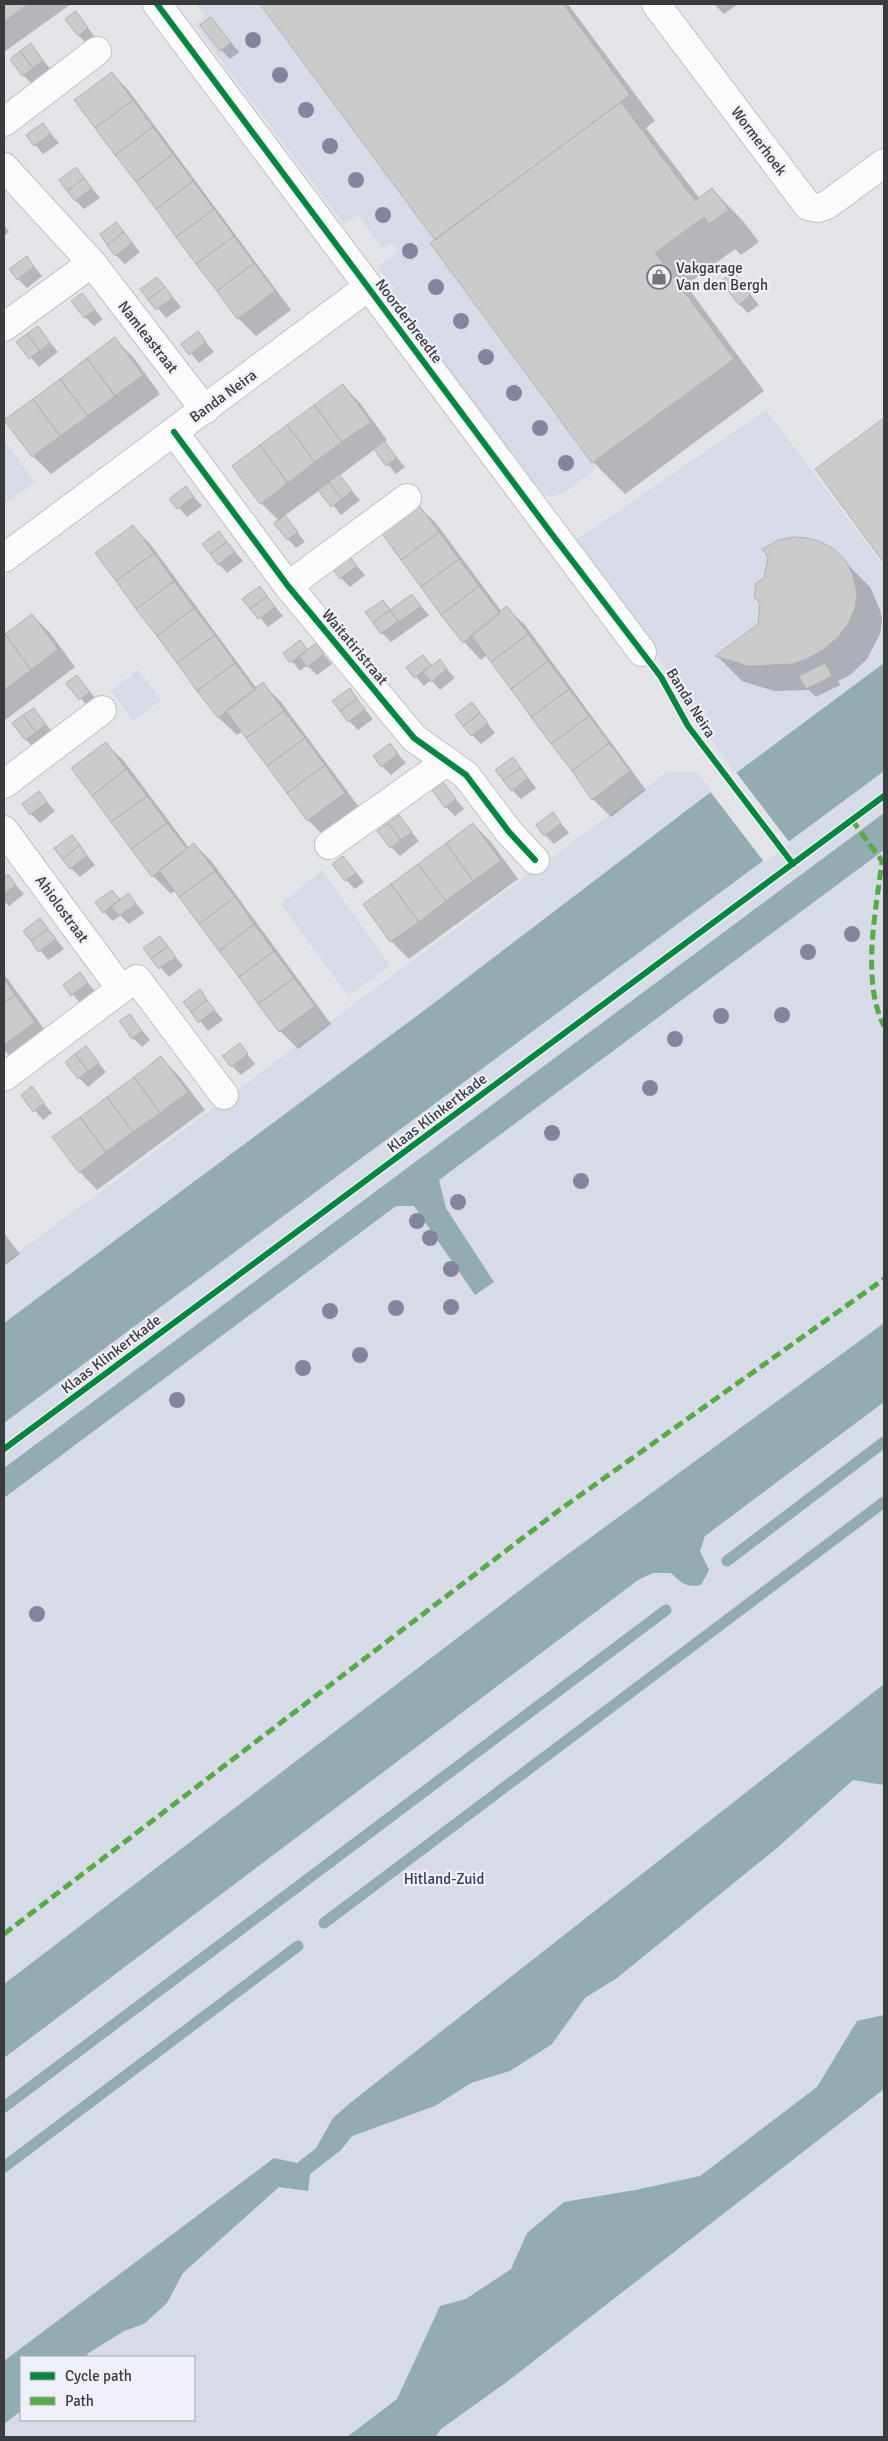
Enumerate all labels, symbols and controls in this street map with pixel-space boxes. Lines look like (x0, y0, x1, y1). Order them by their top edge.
street label: Wormerhoek (727, 103, 791, 179)
place label: Vakgarage Van den Bergh (676, 259, 768, 294)
shop icon: Vakgarage Van den Bergh (646, 264, 672, 290)
street label: Noorderbreedte (371, 275, 447, 367)
street label: Namleastraat (114, 297, 182, 377)
street label: Banda Neira (186, 366, 260, 426)
street label: Waitatiristraat (318, 605, 392, 689)
street label: Banda Neira (663, 665, 719, 741)
street label: Ahiolostraat (32, 872, 92, 946)
street label: Klaas Klinkertkade (384, 1070, 490, 1156)
street label: Klaas Klinkertkade (58, 1311, 164, 1397)
park label: Hitland-Zuid (404, 1870, 484, 1888)
legend (20, 2356, 195, 2421)
text: Cycle path (65, 2367, 132, 2385)
text: Path (65, 2392, 94, 2410)

